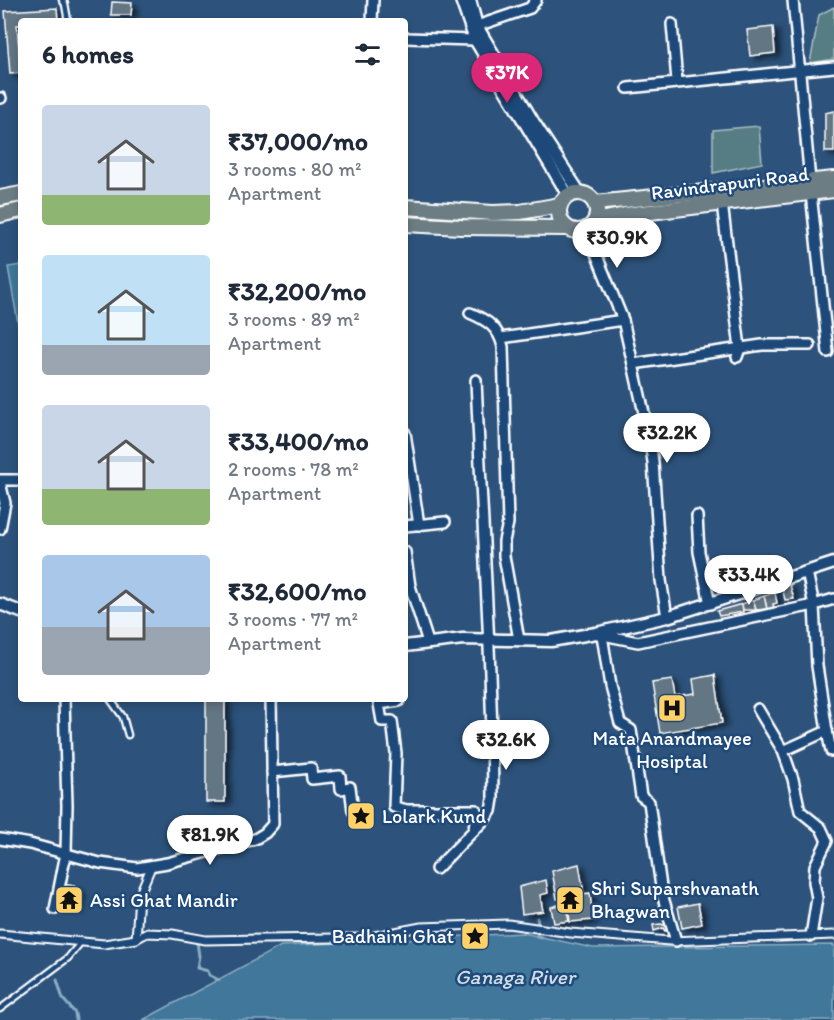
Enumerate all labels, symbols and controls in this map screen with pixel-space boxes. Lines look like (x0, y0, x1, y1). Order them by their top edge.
text: 6 homes (42, 38, 134, 70)
icon: filters (351, 38, 384, 71)
pin: ₹37K (471, 53, 543, 104)
text: ₹37K (485, 60, 529, 84)
text: ₹37,000/mo (228, 125, 368, 157)
icon: home (90, 129, 162, 201)
text: 3 rooms · 80 m² (228, 157, 361, 181)
street label: Ravindrapuri Road (650, 161, 810, 205)
text: Apartment (228, 181, 321, 205)
pin: ₹30.9K (568, 218, 666, 269)
text: ₹30.9K (586, 225, 648, 249)
text: ₹32,200/mo (228, 275, 366, 307)
icon: home (90, 279, 162, 351)
text: 3 rooms · 89 m² (228, 307, 360, 331)
text: Apartment (228, 331, 321, 355)
pin: ₹32.2K (618, 413, 716, 464)
text: ₹32.2K (637, 420, 697, 444)
text: ₹33,400/mo (228, 425, 369, 457)
icon: home (90, 429, 162, 501)
text: 2 rooms · 78 m² (228, 457, 359, 481)
text: Apartment (228, 481, 321, 505)
pin: ₹33.4K (700, 555, 798, 606)
text: ₹33.4K (718, 562, 780, 586)
text: ₹32,600/mo (228, 575, 366, 607)
icon: home (90, 579, 162, 651)
text: 3 rooms · 77 m² (228, 607, 358, 631)
text: Apartment (228, 631, 321, 655)
hospital icon: Mata Anandmayee Hosiptal (656, 692, 688, 724)
pin: ₹32.6K (457, 720, 555, 771)
place label: Mata Anandmayee Hosiptal (592, 726, 752, 773)
text: ₹32.6K (476, 727, 536, 751)
place icon: Lolark Kund (345, 800, 377, 832)
place label: Lolark Kund (382, 804, 486, 828)
pin: ₹81.9K (161, 815, 259, 866)
text: ₹81.9K (181, 822, 239, 846)
place label: Shri Suparshvanath Bhagwan (591, 876, 759, 923)
temple icon: Assi Ghat Mandir (53, 884, 85, 916)
temple icon: Shri Suparshvanath Bhagwan (554, 884, 586, 916)
place label: Assi Ghat Mandir (90, 888, 238, 912)
place icon: Badhaini Ghat (459, 920, 491, 952)
place label: Badhaini Ghat (332, 924, 455, 948)
water label: Ganaga River (455, 964, 578, 989)

